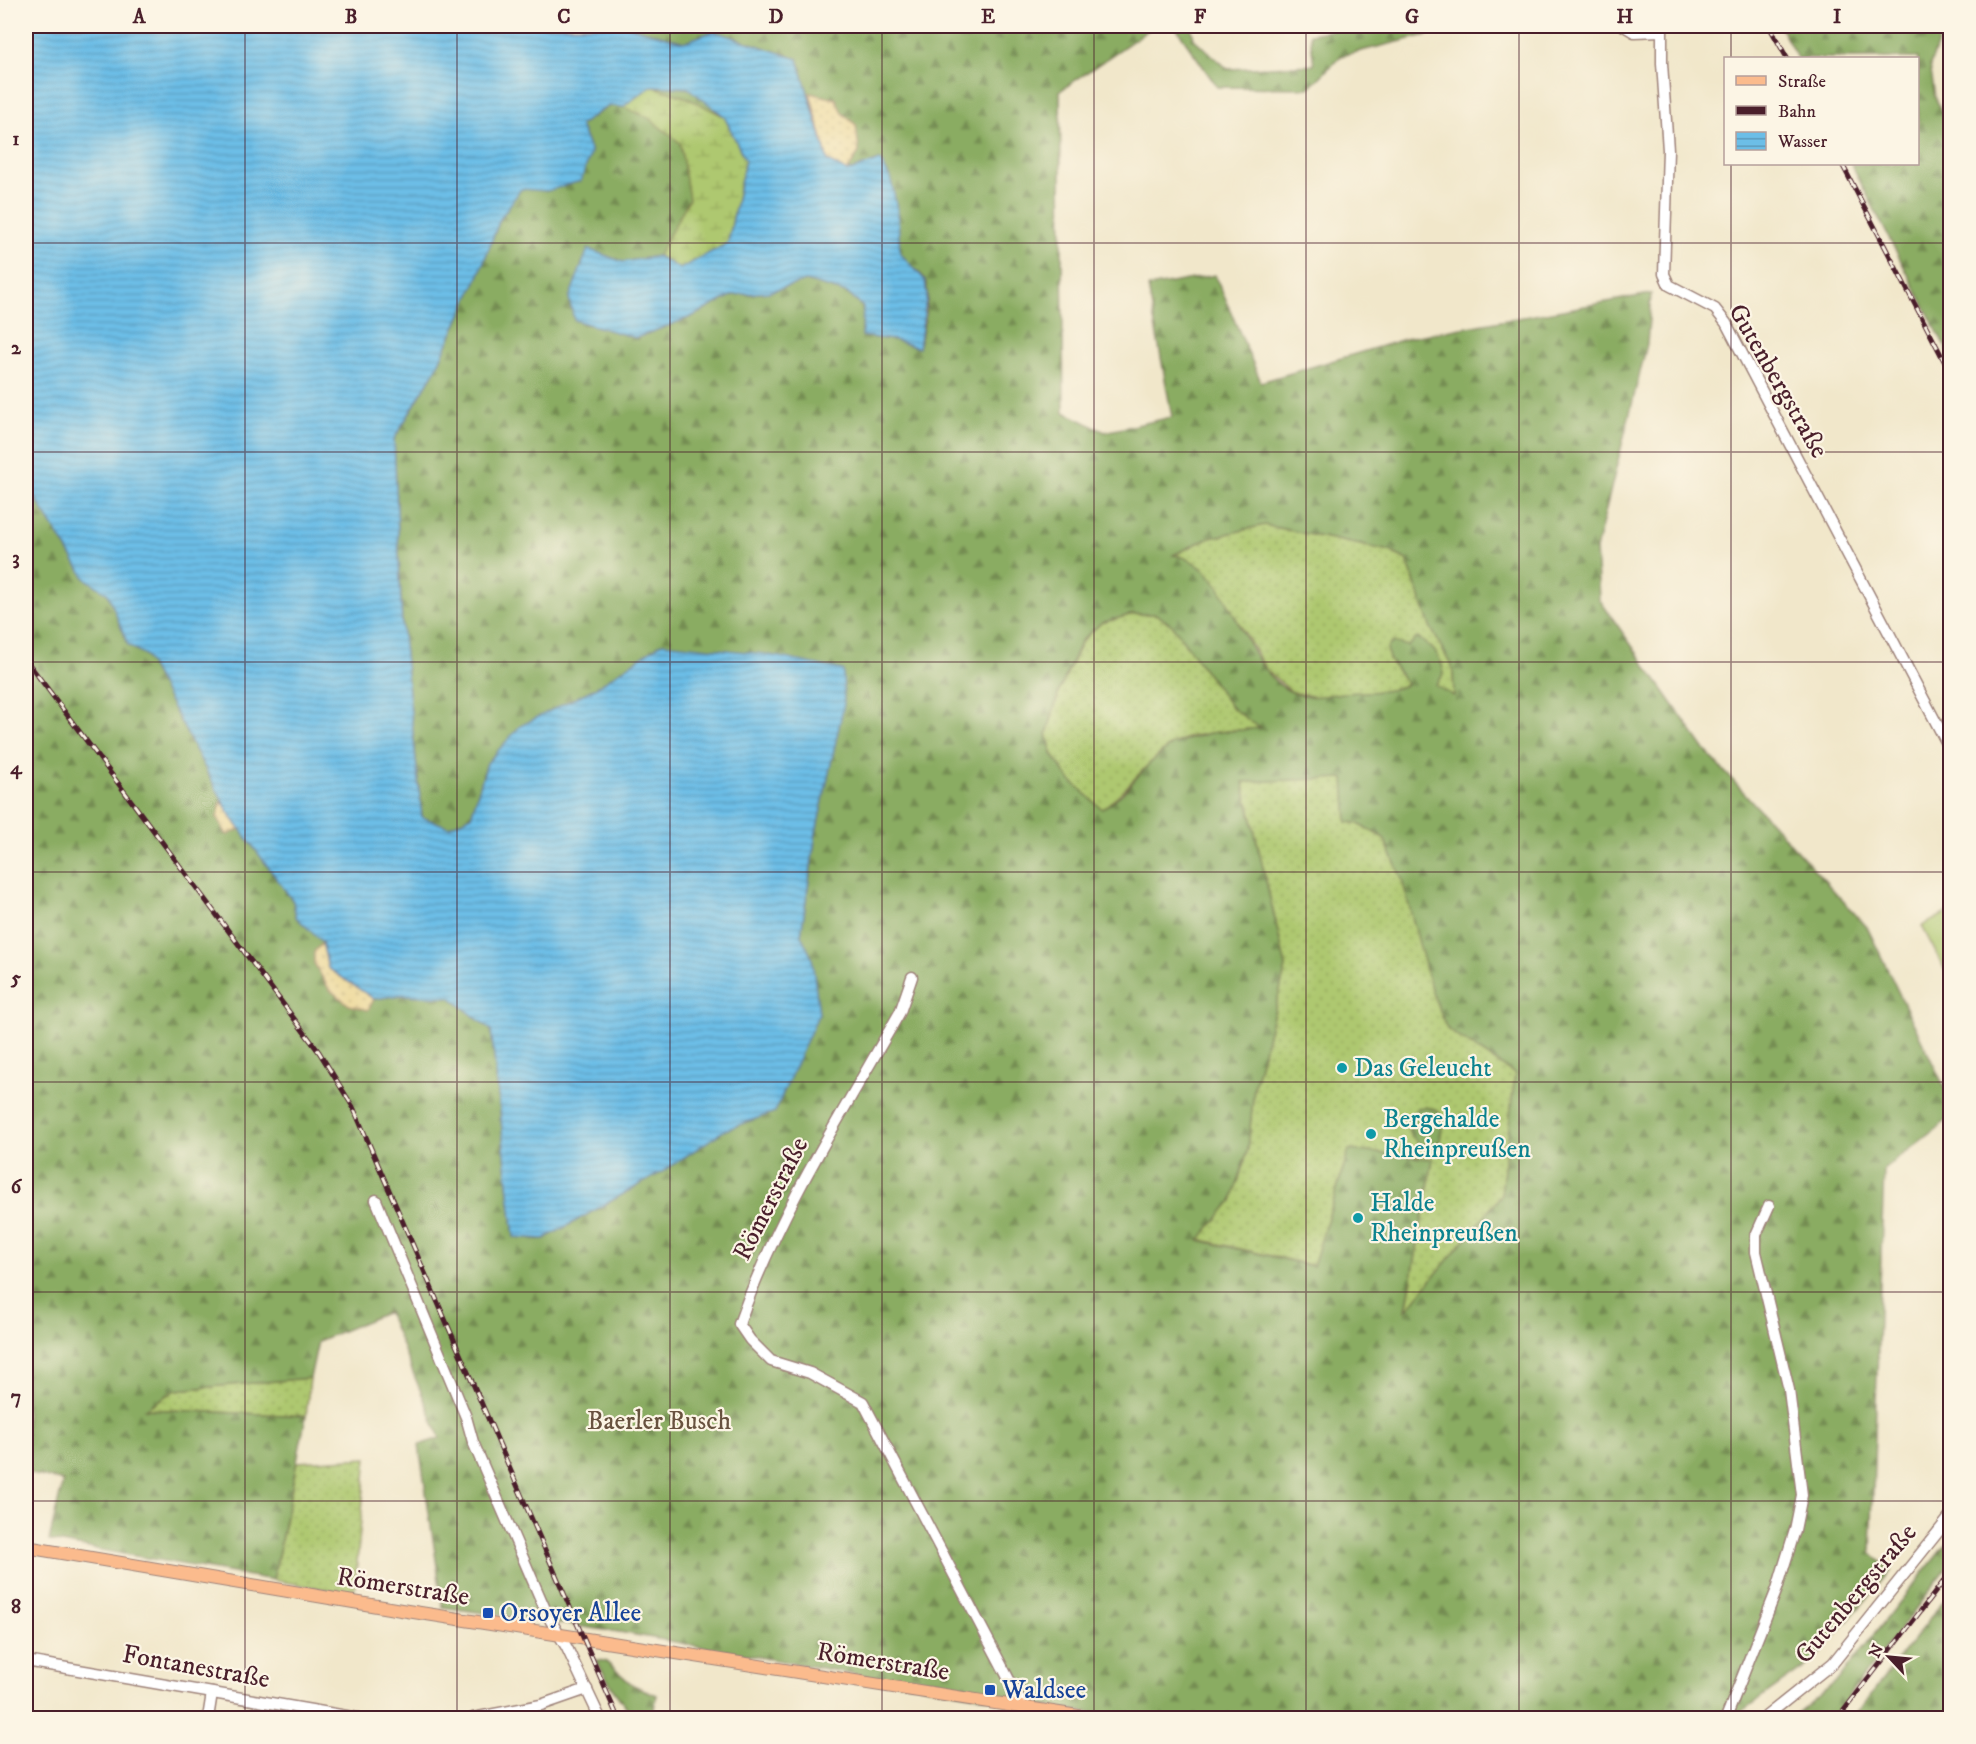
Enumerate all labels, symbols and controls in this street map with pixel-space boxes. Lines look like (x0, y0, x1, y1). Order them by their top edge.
text: A (132, 5, 147, 30)
text: B (345, 5, 357, 30)
text: C (557, 5, 571, 30)
text: D (769, 5, 784, 30)
text: E (981, 5, 995, 30)
text: F (1194, 5, 1207, 30)
text: G (1405, 5, 1419, 30)
text: H (1617, 5, 1634, 30)
text: I (1833, 5, 1841, 30)
legend (1724, 57, 1919, 165)
text: Straße (1778, 71, 1826, 93)
text: Bahn (1778, 101, 1816, 123)
text: 1 (12, 127, 20, 152)
text: Wasser (1777, 131, 1828, 153)
street label: Gutenbergstraße (1720, 298, 1836, 464)
text: 2 (11, 336, 22, 361)
text: 3 (12, 546, 20, 571)
text: 4 (10, 756, 23, 781)
text: 5 (10, 966, 21, 991)
place label: Das Geleucht (1354, 1052, 1492, 1085)
marker: Das Geleucht (1335, 1061, 1349, 1075)
place label: Bergehalde Rheinpreußen (1383, 1103, 1531, 1166)
marker: Bergehalde Rheinpreußen (1364, 1127, 1378, 1141)
street label: Römerstraße (726, 1132, 816, 1266)
text: 6 (11, 1175, 23, 1200)
place label: Halde Rheinpreußen (1370, 1187, 1518, 1250)
marker: Halde Rheinpreußen (1351, 1211, 1365, 1225)
text: 7 (11, 1385, 21, 1410)
park label: Baerler Busch (587, 1405, 731, 1438)
street label: Gutenbergstraße (1788, 1517, 1924, 1671)
street label: Römerstraße (334, 1560, 472, 1614)
text: 8 (11, 1595, 21, 1620)
place label: Orsoyer Allee (500, 1597, 641, 1630)
marker: Orsoyer Allee (481, 1606, 495, 1620)
north arrow (1859, 1627, 1919, 1687)
street label: Römerstraße (814, 1635, 952, 1689)
street label: Fontanestraße (120, 1638, 272, 1696)
text: N (1865, 1641, 1888, 1661)
place label: Waldsee (1001, 1674, 1086, 1707)
marker: Waldsee (983, 1683, 997, 1697)

